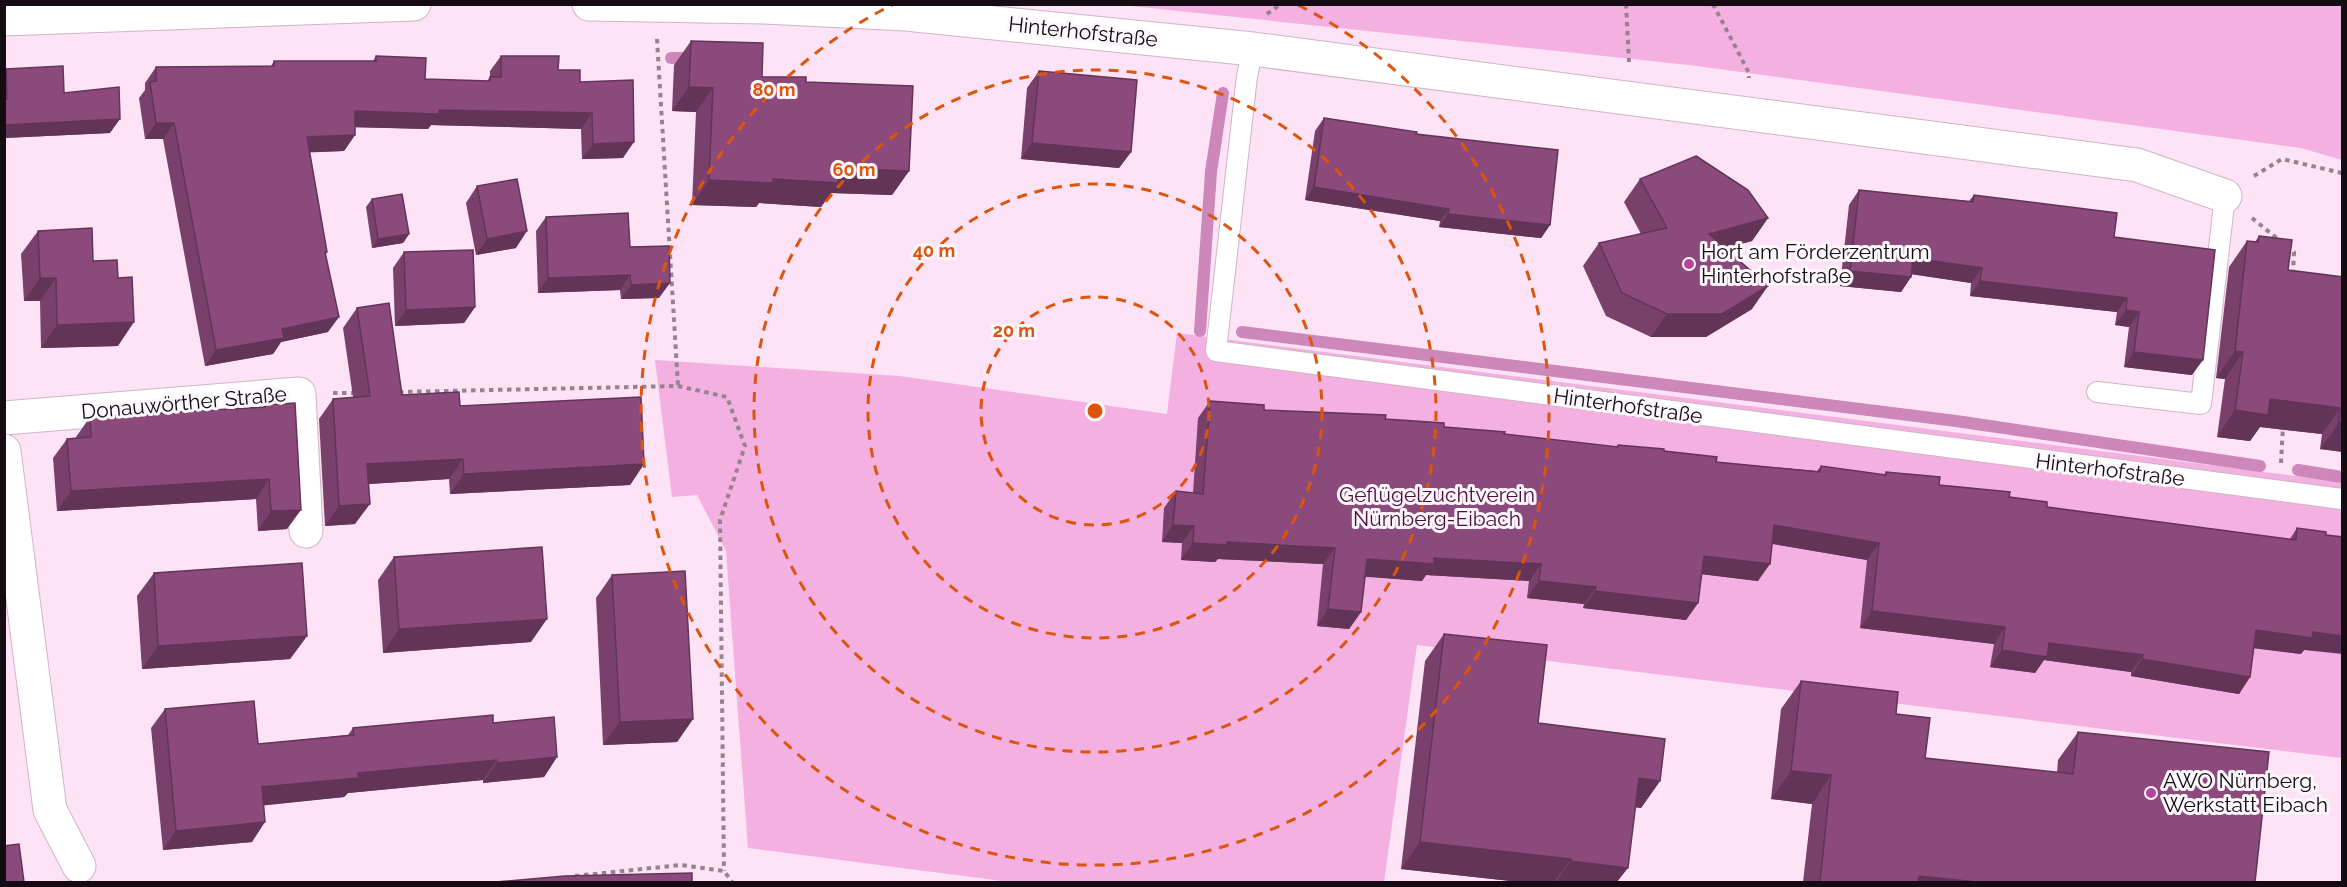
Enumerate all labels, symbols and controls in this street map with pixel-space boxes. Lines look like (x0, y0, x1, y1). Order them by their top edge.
street label: Hinterhofstraße (1007, 11, 1159, 52)
text: 80 m (752, 79, 796, 100)
text: 60 m (832, 159, 876, 180)
place label: Hort am Förderzentrum Hinterhofstraße (1701, 239, 1929, 288)
text: 40 m (913, 240, 955, 261)
marker: Hort am Förderzentrum Hinterhofstraße (1682, 257, 1696, 271)
text: 20 m (993, 320, 1035, 341)
street label: Donauwörther Straße (80, 381, 288, 424)
street label: Hinterhofstraße (1552, 383, 1704, 428)
centre of rings (1085, 401, 1105, 421)
street label: Hinterhofstraße (2034, 448, 2186, 491)
park label: Geflügelzuchtverein Nürnberg-Eibach (1339, 482, 1535, 531)
place label: AWO Nürnberg, Werkstatt Eibach (2163, 768, 2328, 817)
marker: AWO Nürnberg, Werkstatt Eibach (2144, 786, 2158, 800)

